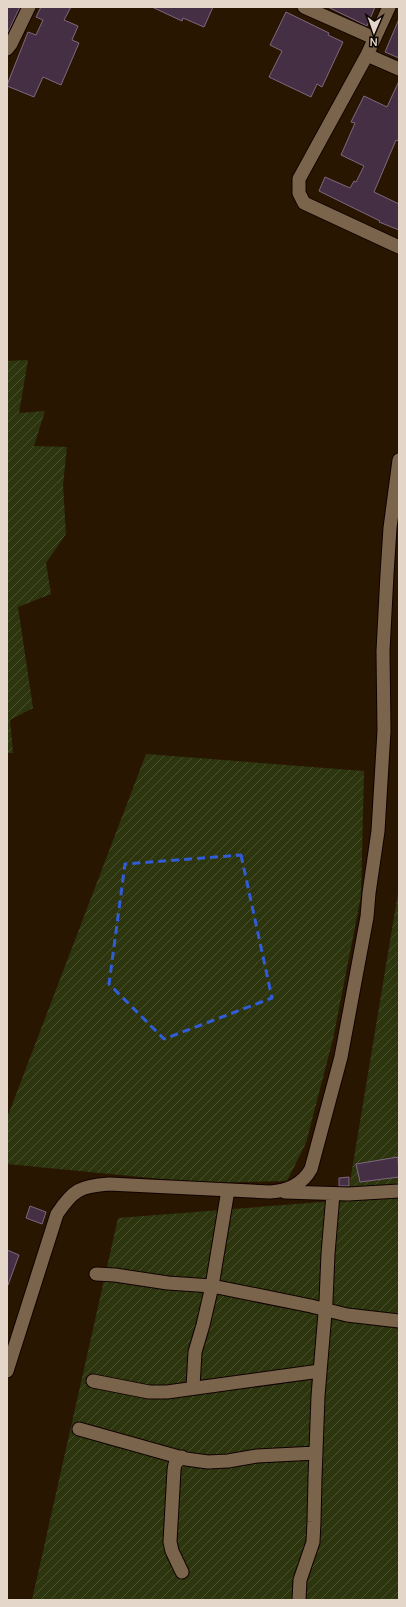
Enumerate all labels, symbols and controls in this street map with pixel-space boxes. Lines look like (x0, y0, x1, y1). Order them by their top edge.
north arrow (354, 12, 394, 52)
text: N (369, 35, 378, 50)

